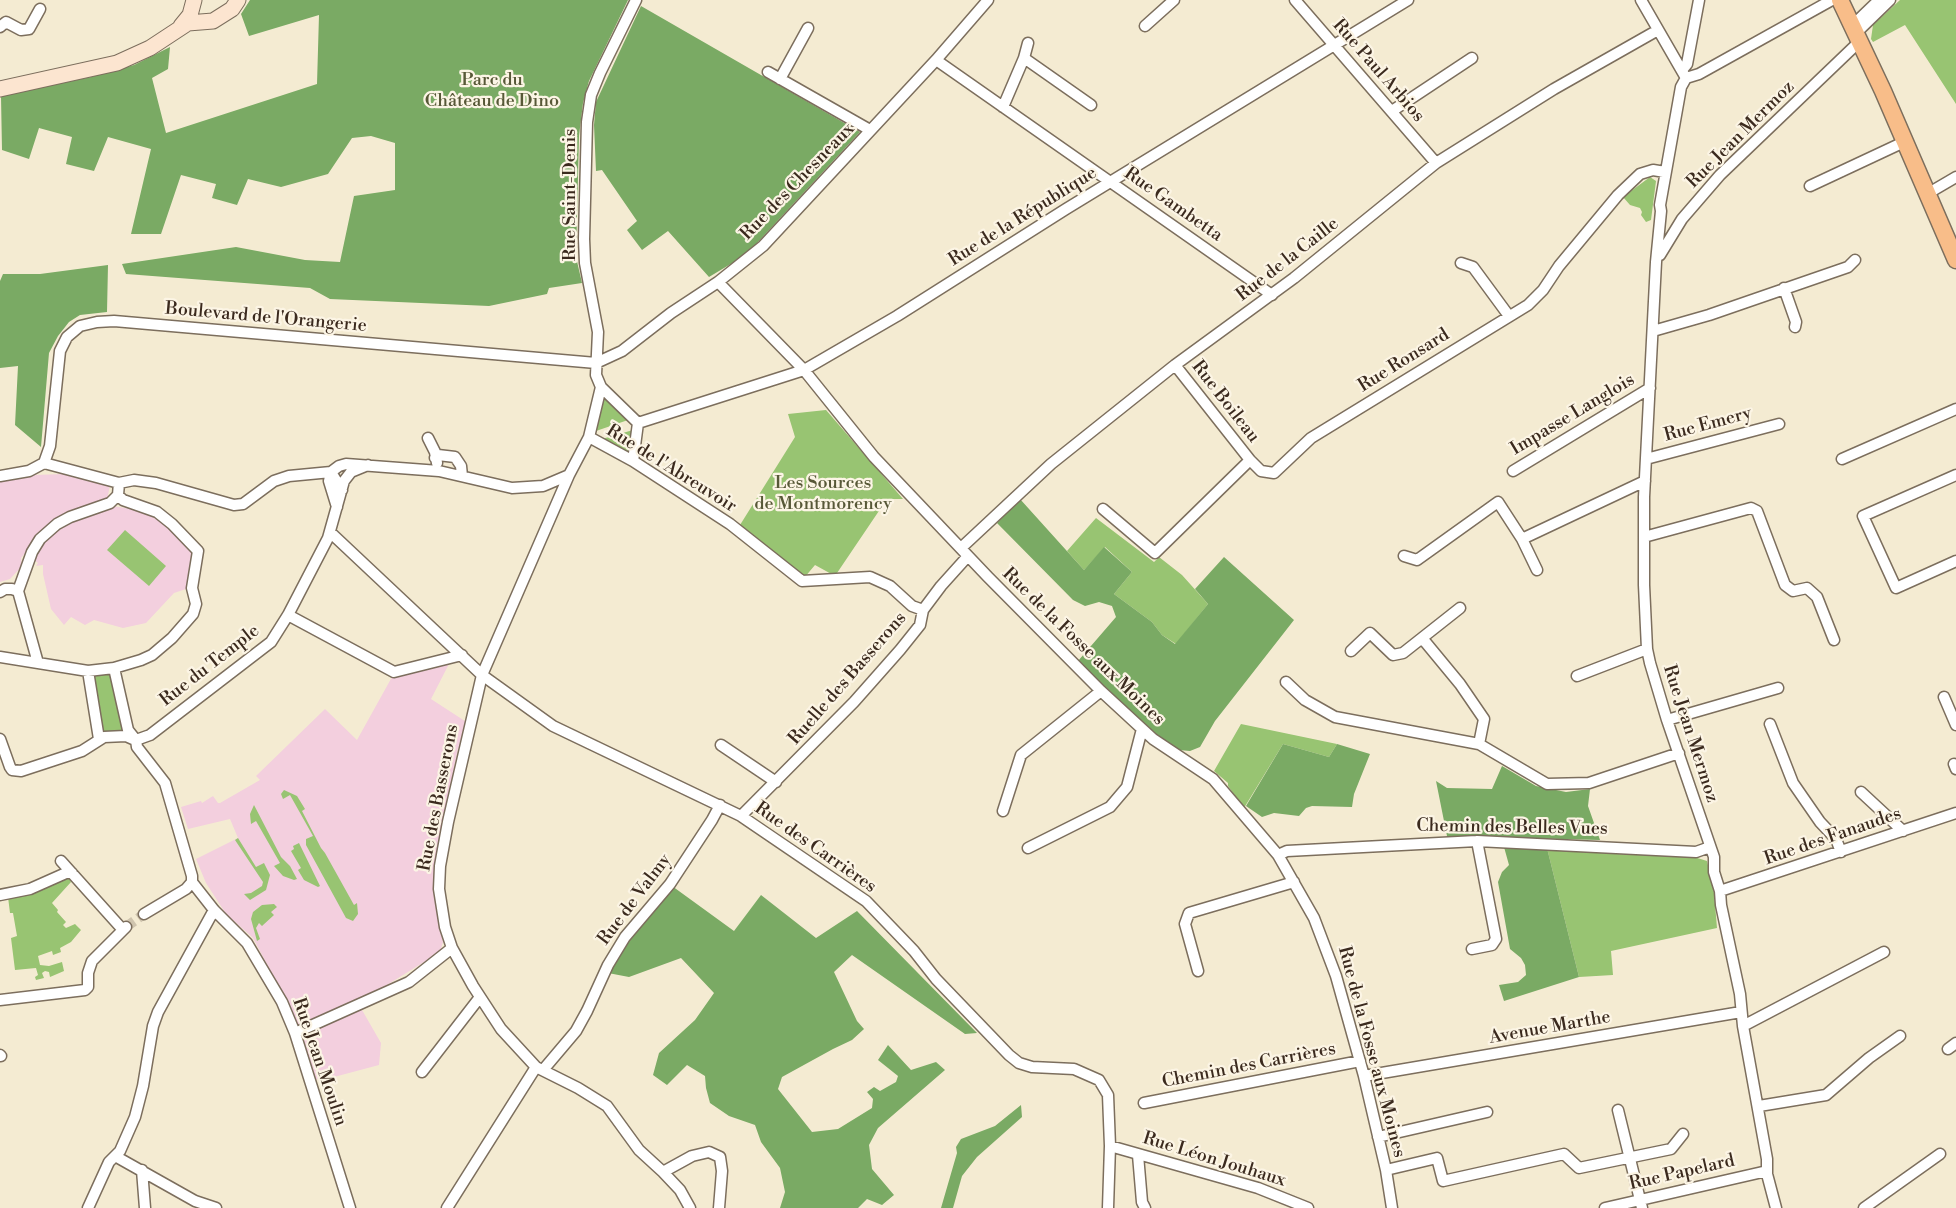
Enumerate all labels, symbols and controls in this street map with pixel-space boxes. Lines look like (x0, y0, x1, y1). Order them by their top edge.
street label: Rue Paul Arbios (1327, 15, 1429, 127)
park label: Parc du Château de Dino (425, 70, 559, 112)
street label: Rue Jean Mermoz (1683, 77, 1799, 193)
street label: Rue des Chesneaux (736, 119, 860, 245)
street label: Rue Saint-Denis (560, 129, 582, 261)
street label: Rue de la République (945, 163, 1101, 271)
street label: Rue Gambetta (1120, 163, 1226, 247)
street label: Rue de la Caille (1233, 213, 1343, 307)
street label: Boulevard de l'Orangerie (164, 298, 368, 338)
street label: Rue Ronsard (1354, 324, 1454, 398)
street label: Rue Boileau (1186, 357, 1264, 447)
street label: Impasse Langlois (1507, 369, 1639, 461)
street label: Rue Emery (1662, 403, 1754, 447)
street label: Rue de l'Abreuvoir (602, 420, 740, 518)
park label: Les Sources de Montmorency (754, 473, 892, 516)
street label: Rue de la Fosse aux Moines (997, 564, 1169, 730)
street label: Ruelle des Basserons (784, 608, 912, 750)
street label: Rue du Temple (156, 620, 264, 712)
street label: Rue Jean Mermoz (1658, 662, 1722, 806)
street label: Rue des Basserons (414, 723, 464, 873)
street label: Rue des Carrières (750, 798, 880, 898)
street label: Rue des Fanaudes (1762, 803, 1904, 871)
street label: Chemin des Belles Vues (1416, 816, 1608, 840)
street label: Rue de Valmy (594, 850, 676, 950)
street label: Rue de la Fosse aux Moines (1332, 944, 1410, 1160)
street label: Rue Jean Moulin (287, 995, 351, 1129)
street label: Avenue Marthe (1488, 1007, 1612, 1049)
street label: Chemin des Carrières (1160, 1039, 1338, 1093)
street label: Rue Léon Jouhaux (1140, 1128, 1288, 1192)
street label: Rue Papelard (1627, 1150, 1737, 1196)

